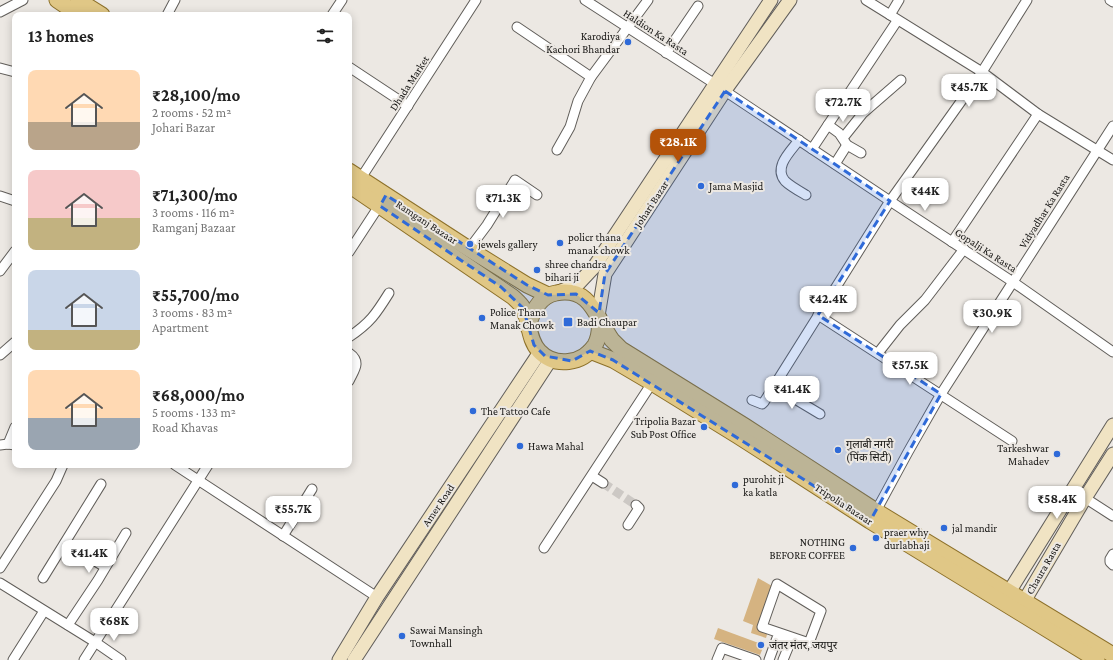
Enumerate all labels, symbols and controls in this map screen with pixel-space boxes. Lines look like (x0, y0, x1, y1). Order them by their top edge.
street label: Haldion Ka Rasta (621, 7, 691, 57)
icon: filters (314, 25, 336, 47)
text: 13 homes (28, 27, 94, 46)
place label: Karodiya Kachori Bhandar (546, 30, 620, 55)
marker: Karodiya Kachori Bhandar (623, 37, 633, 47)
street label: Dhada Market (387, 53, 431, 113)
pin: ₹45.7K (936, 74, 1002, 108)
text: ₹45.7K (950, 79, 988, 94)
icon: home (60, 86, 108, 134)
text: ₹28,100/mo (152, 86, 240, 105)
pin: ₹72.7K (810, 89, 876, 123)
text: ₹72.7K (824, 94, 862, 109)
text: 2 rooms · 52 m² (152, 105, 231, 120)
text: Johari Bazar (152, 120, 215, 135)
pin: ₹28.1K (645, 129, 711, 163)
text: ₹28.1K (659, 134, 697, 149)
street label: Vidyadhar Ka Rasta (1016, 172, 1072, 251)
street label: Johari Bazar (631, 178, 671, 231)
pin: ₹44K (901, 178, 949, 212)
place label: Jama Masjid (708, 180, 763, 193)
marker: Jama Masjid (696, 181, 706, 191)
text: ₹44K (911, 183, 939, 198)
pin: ₹71.3K (470, 185, 536, 219)
icon: home (60, 186, 108, 234)
text: ₹71,300/mo (152, 186, 238, 205)
text: ₹71.3K (485, 190, 521, 205)
street label: Ramganj Bazaar (393, 198, 460, 247)
text: 3 rooms · 116 m² (152, 205, 235, 220)
text: Ramganj Bazaar (152, 220, 236, 235)
street label: Gopalji Ka Rasta (952, 226, 1019, 275)
place label: policr thana manak chowk (568, 231, 630, 256)
place label: jewels gallery (477, 238, 539, 251)
marker: policr thana manak chowk (555, 238, 565, 248)
marker: jewels gallery (465, 239, 475, 249)
place label: shree chandra bihari ji (545, 258, 607, 284)
marker: shree chandra bihari ji (532, 265, 542, 275)
icon: home (60, 286, 108, 334)
text: ₹55,700/mo (152, 286, 239, 305)
pin: ₹42.4K (795, 286, 861, 320)
text: ₹42.4K (809, 291, 847, 306)
pin: ₹30.9K (959, 300, 1025, 334)
text: 3 rooms · 83 m² (152, 305, 232, 320)
text: ₹30.9K (972, 305, 1012, 320)
place label: Police Thana Manak Chowk (490, 306, 554, 331)
marker: Police Thana Manak Chowk (477, 313, 487, 323)
marker: Badi Chaupar (562, 316, 574, 328)
place label: Badi Chaupar (577, 316, 637, 329)
text: Apartment (152, 320, 209, 335)
pin: ₹57.5K (877, 352, 943, 386)
text: ₹57.5K (892, 357, 928, 372)
pin: ₹41.4K (759, 376, 825, 410)
text: ₹41.4K (774, 381, 810, 396)
icon: home (60, 386, 108, 434)
text: ₹68,000/mo (152, 386, 245, 405)
text: 5 rooms · 133 m² (152, 405, 236, 420)
place label: The Tattoo Cafe (481, 405, 550, 417)
marker: The Tattoo Cafe (468, 406, 478, 416)
place label: Tripolia Bazar Sub Post Office (631, 415, 696, 440)
text: Road Khavas (152, 420, 218, 435)
marker: Tripolia Bazar Sub Post Office (699, 422, 709, 432)
place label: गुलाबी नगरी (पिंक सिटी) (846, 438, 893, 464)
place label: Hawa Mahal (528, 440, 584, 452)
marker: Hawa Mahal (515, 441, 525, 451)
place label: Tarkeshwar Mahadev (997, 442, 1050, 467)
marker: गुलाबी नगरी (पिंक सिटी) (833, 445, 843, 455)
marker: Tarkeshwar Mahadev (1052, 449, 1062, 459)
place label: purohit ji ka katla (743, 473, 784, 498)
marker: purohit ji ka katla (730, 480, 740, 490)
street label: Amer Road (420, 481, 457, 528)
street label: Tripolia Bazaar (812, 481, 875, 528)
pin: ₹58.4K (1024, 486, 1090, 520)
text: ₹58.4K (1037, 491, 1077, 506)
pin: ₹55.7K (260, 496, 326, 530)
text: ₹55.7K (274, 501, 312, 516)
place label: jal mandir (951, 522, 997, 535)
marker: jal mandir (939, 523, 949, 533)
place label: praer why durlabhaji (884, 526, 930, 552)
marker: praer why durlabhaji (871, 533, 881, 543)
place label: NOTHING BEFORE COFFEE (770, 536, 845, 561)
pin: ₹41.4K (56, 540, 122, 574)
street label: Chaura Rasta (1023, 540, 1063, 596)
marker: NOTHING BEFORE COFFEE (848, 543, 858, 553)
text: ₹41.4K (71, 545, 107, 560)
pin: ₹68K (90, 608, 138, 642)
text: ₹68K (99, 613, 129, 628)
place label: Sawai Mansingh Townhall (410, 624, 483, 649)
marker: Sawai Mansingh Townhall (397, 631, 407, 641)
place label: जंतर मंतर, जयपुर (769, 639, 838, 652)
marker: जंतर मंतर, जयपुर (756, 640, 766, 650)

